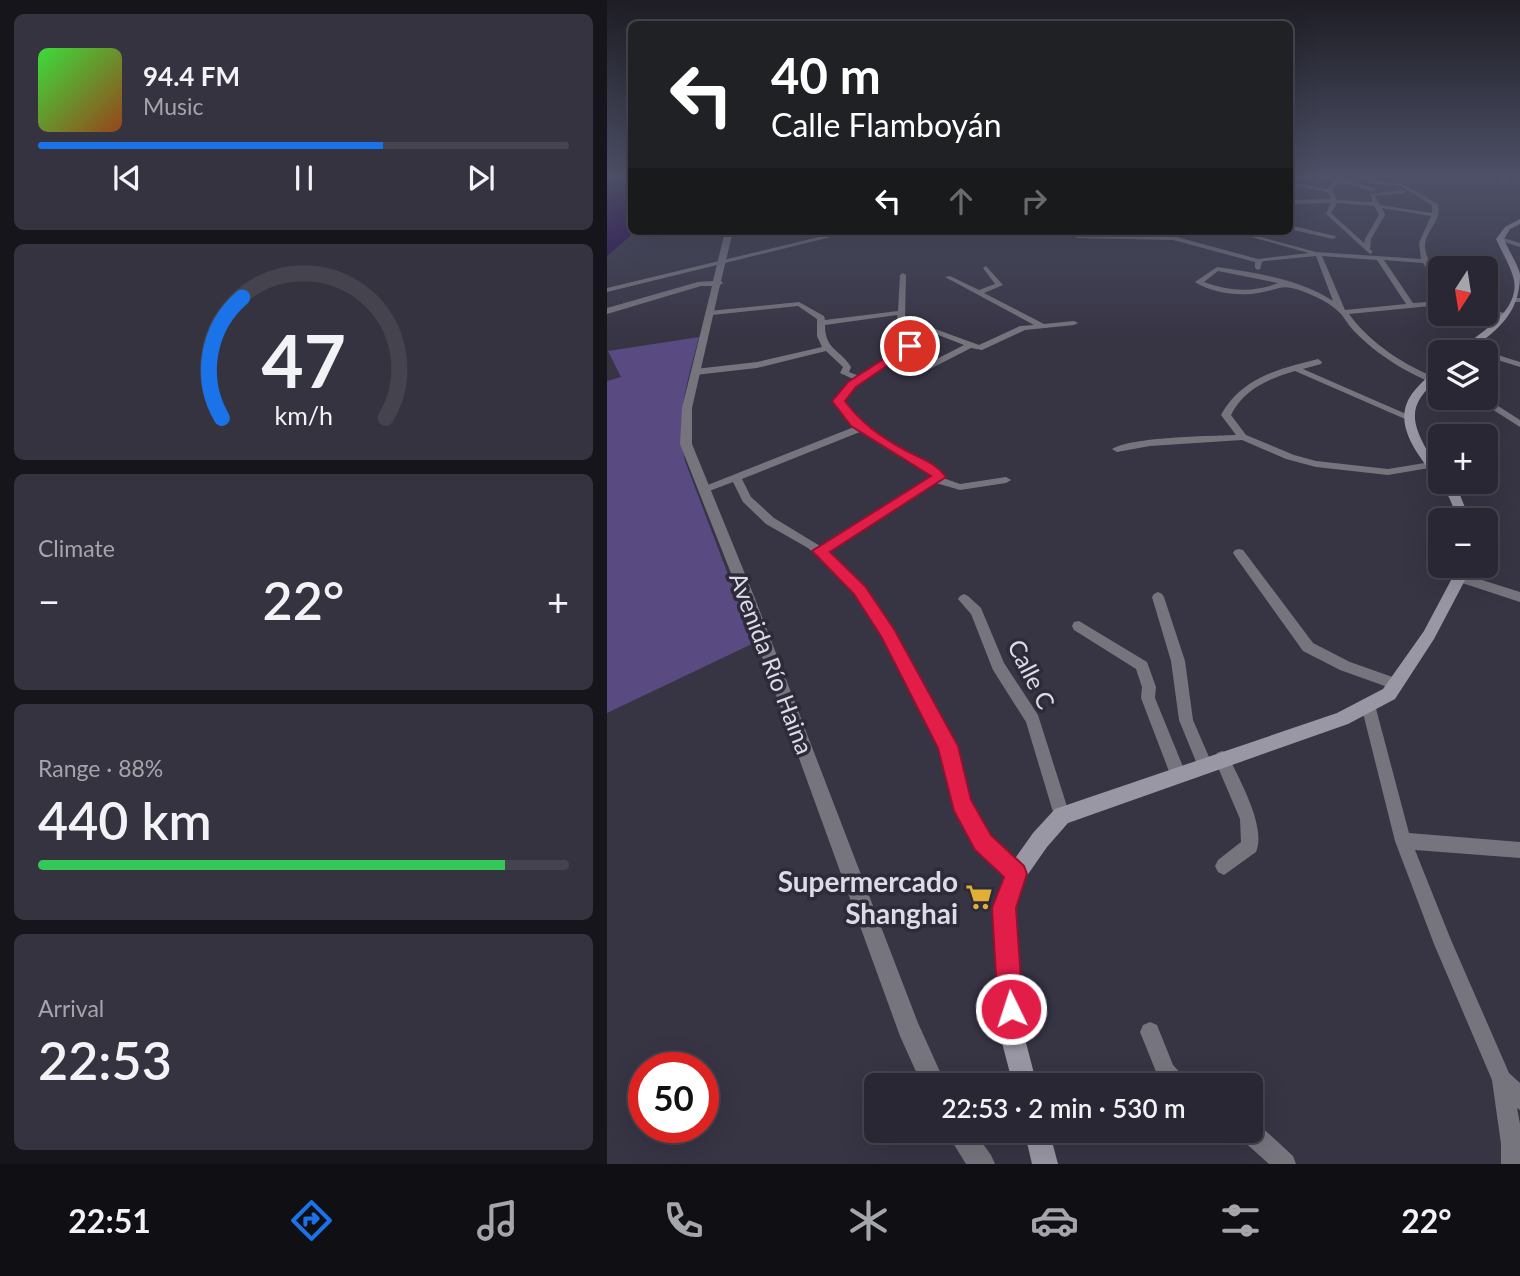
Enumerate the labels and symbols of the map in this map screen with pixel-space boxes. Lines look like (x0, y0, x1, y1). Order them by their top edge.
north arrow (1428, 256, 1498, 326)
pin (880, 316, 940, 376)
street label: Avenida Río Haina (724, 568, 820, 758)
street label: Calle C (1002, 634, 1062, 714)
place label: Supermercado Shanghai (778, 864, 958, 930)
supermarket icon: Supermercado Shanghai (964, 882, 994, 912)
position arrow (974, 972, 1048, 1046)
speed limit sign: 50 (628, 1052, 719, 1143)

